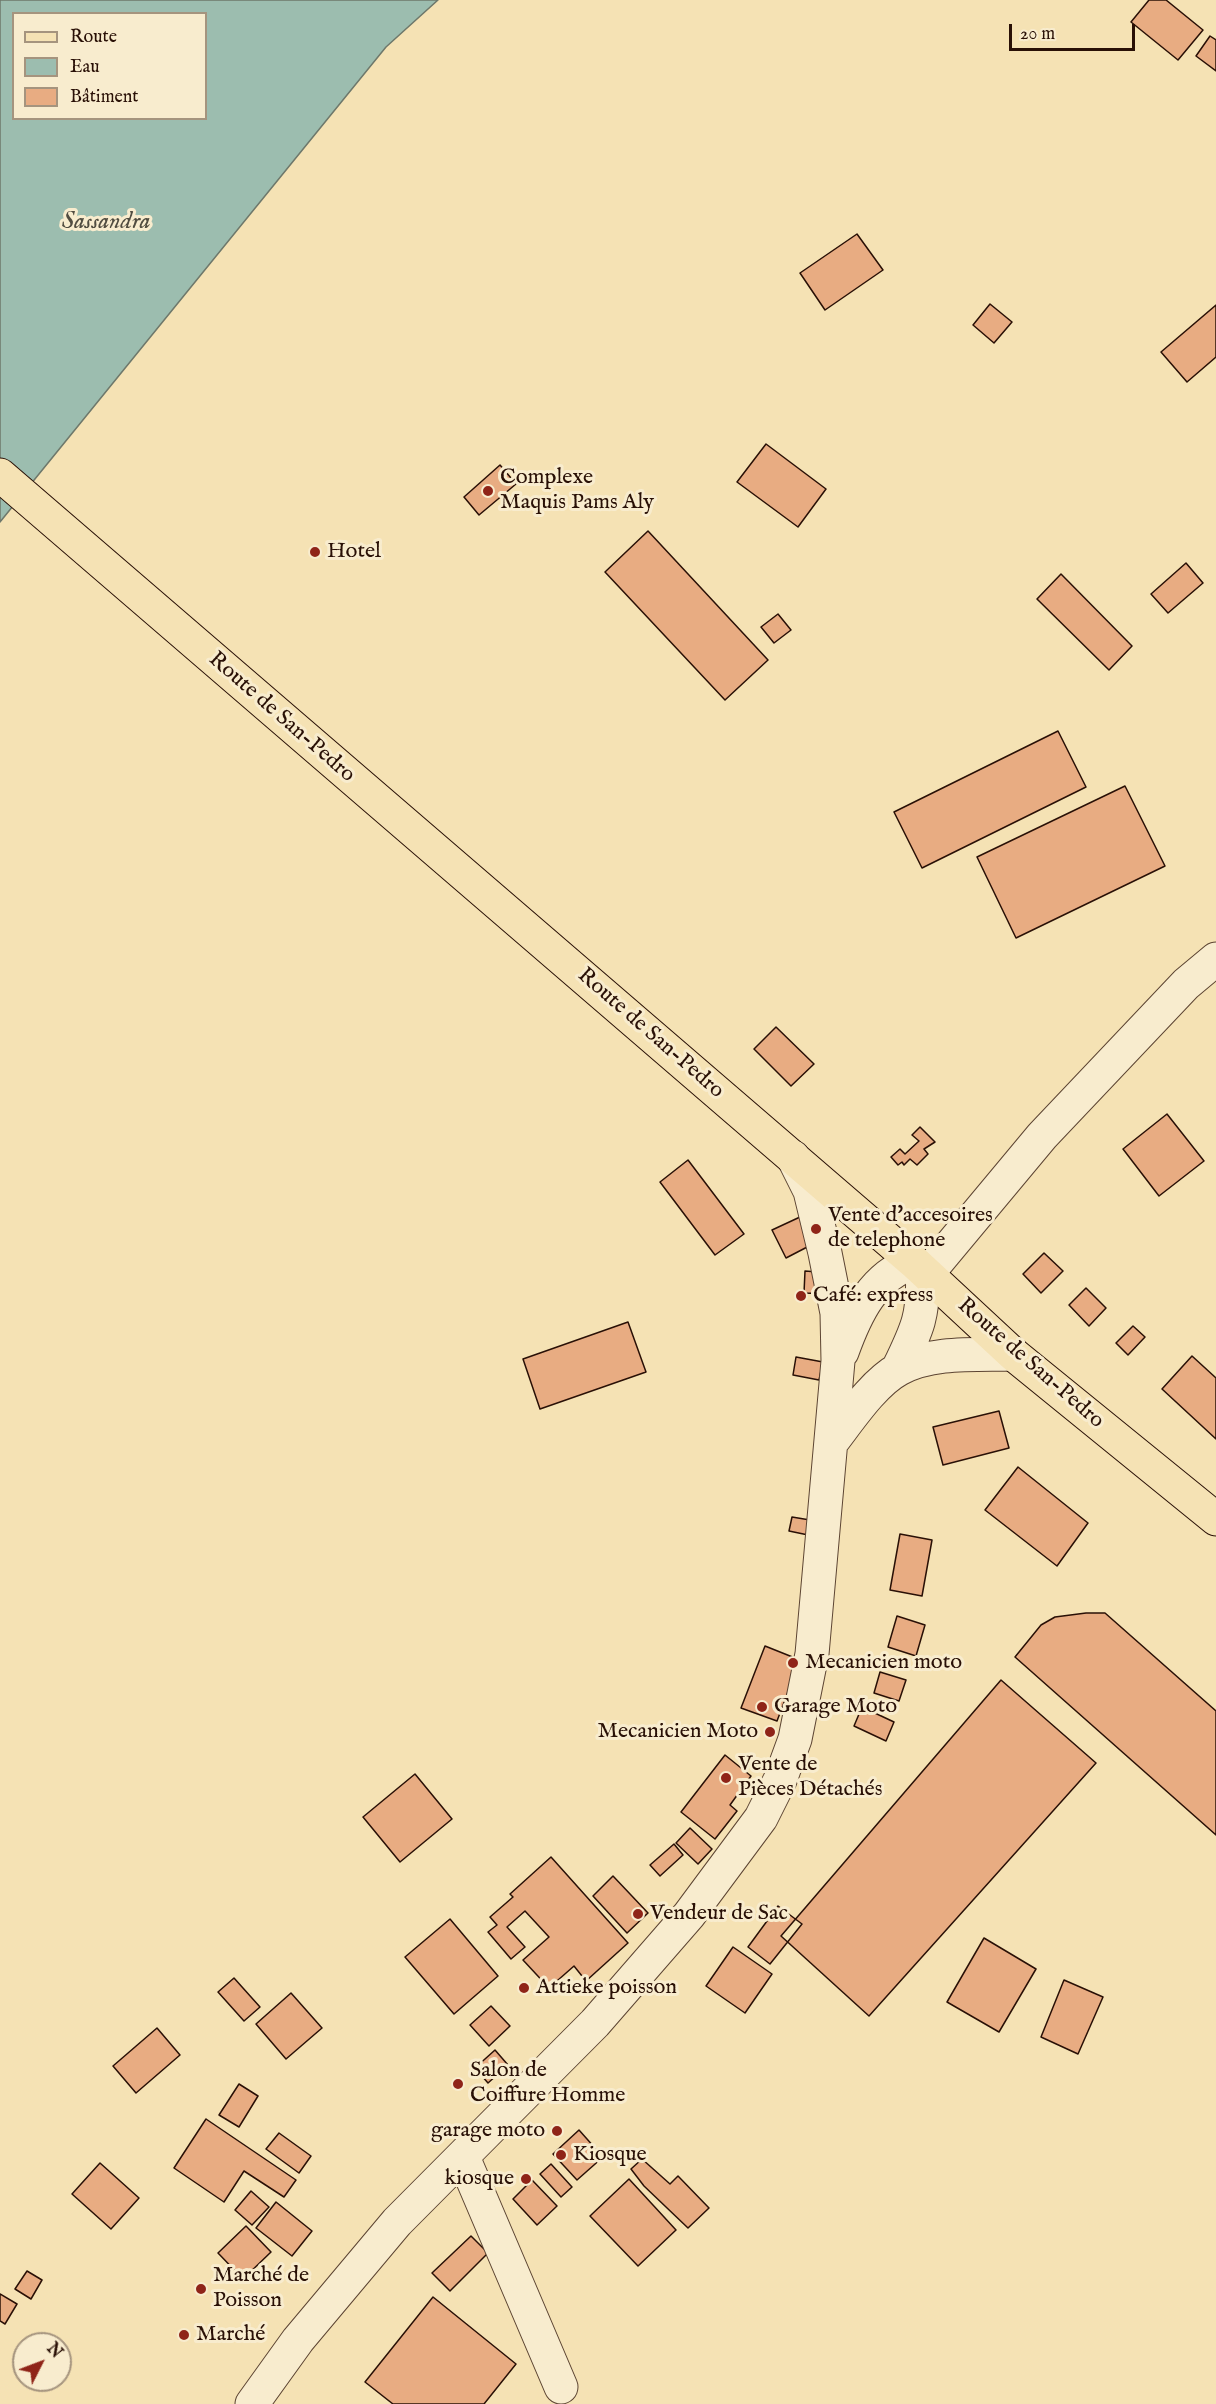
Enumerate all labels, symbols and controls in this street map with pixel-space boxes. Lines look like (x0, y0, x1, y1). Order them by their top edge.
legend (12, 12, 207, 120)
scale bar (1012, 12, 1138, 50)
text: 20 m (1020, 23, 1055, 46)
text: Route (70, 26, 117, 49)
text: Eau (70, 56, 100, 79)
text: Bâtiment (70, 86, 139, 109)
water label: Sassandra (62, 209, 150, 237)
place label: Complexe Maquis Pams Aly (500, 465, 654, 516)
marker: Complexe Maquis Pams Aly (481, 484, 495, 498)
place label: Hotel (327, 539, 381, 565)
marker: Hotel (308, 545, 322, 559)
street label: Route de San-Pedro (202, 647, 360, 789)
street label: Route de San-Pedro (571, 963, 729, 1105)
place label: Vente d'accesoires de telephone (828, 1203, 993, 1254)
marker: Vente d'accesoires de telephone (809, 1222, 823, 1236)
place label: Café: express (813, 1283, 933, 1309)
marker: Café: express (794, 1289, 808, 1303)
street label: Route de San-Pedro (951, 1293, 1109, 1435)
place label: Mecanicien moto (805, 1650, 962, 1676)
marker: Mecanicien moto (786, 1656, 800, 1670)
place label: Garage Moto (774, 1694, 897, 1720)
marker: Garage Moto (755, 1700, 769, 1714)
place label: Mecanicien Moto (597, 1719, 758, 1745)
marker: Mecanicien Moto (763, 1725, 777, 1739)
place label: Vente de Pièces Détachés (738, 1752, 882, 1804)
marker: Vente de Pièces Détachés (719, 1771, 733, 1785)
place label: Vendeur de Sac (650, 1901, 788, 1927)
marker: Vendeur de Sac (631, 1907, 645, 1921)
place label: Attieke poisson (536, 1975, 677, 2001)
marker: Attieke poisson (517, 1981, 531, 1995)
place label: Salon de Coiffure Homme (470, 2058, 625, 2110)
marker: Salon de Coiffure Homme (451, 2077, 465, 2091)
place label: garage moto (431, 2118, 545, 2144)
marker: garage moto (550, 2124, 564, 2138)
place label: Kiosque (573, 2142, 647, 2168)
marker: Kiosque (554, 2148, 568, 2162)
place label: kiosque (444, 2166, 514, 2192)
marker: kiosque (519, 2172, 533, 2186)
place label: Marché de Poisson (213, 2263, 309, 2314)
marker: Marché de Poisson (194, 2282, 208, 2296)
place label: Marché (196, 2322, 265, 2348)
marker: Marché (177, 2328, 191, 2342)
north arrow (12, 2332, 72, 2392)
text: N (42, 2339, 66, 2363)

